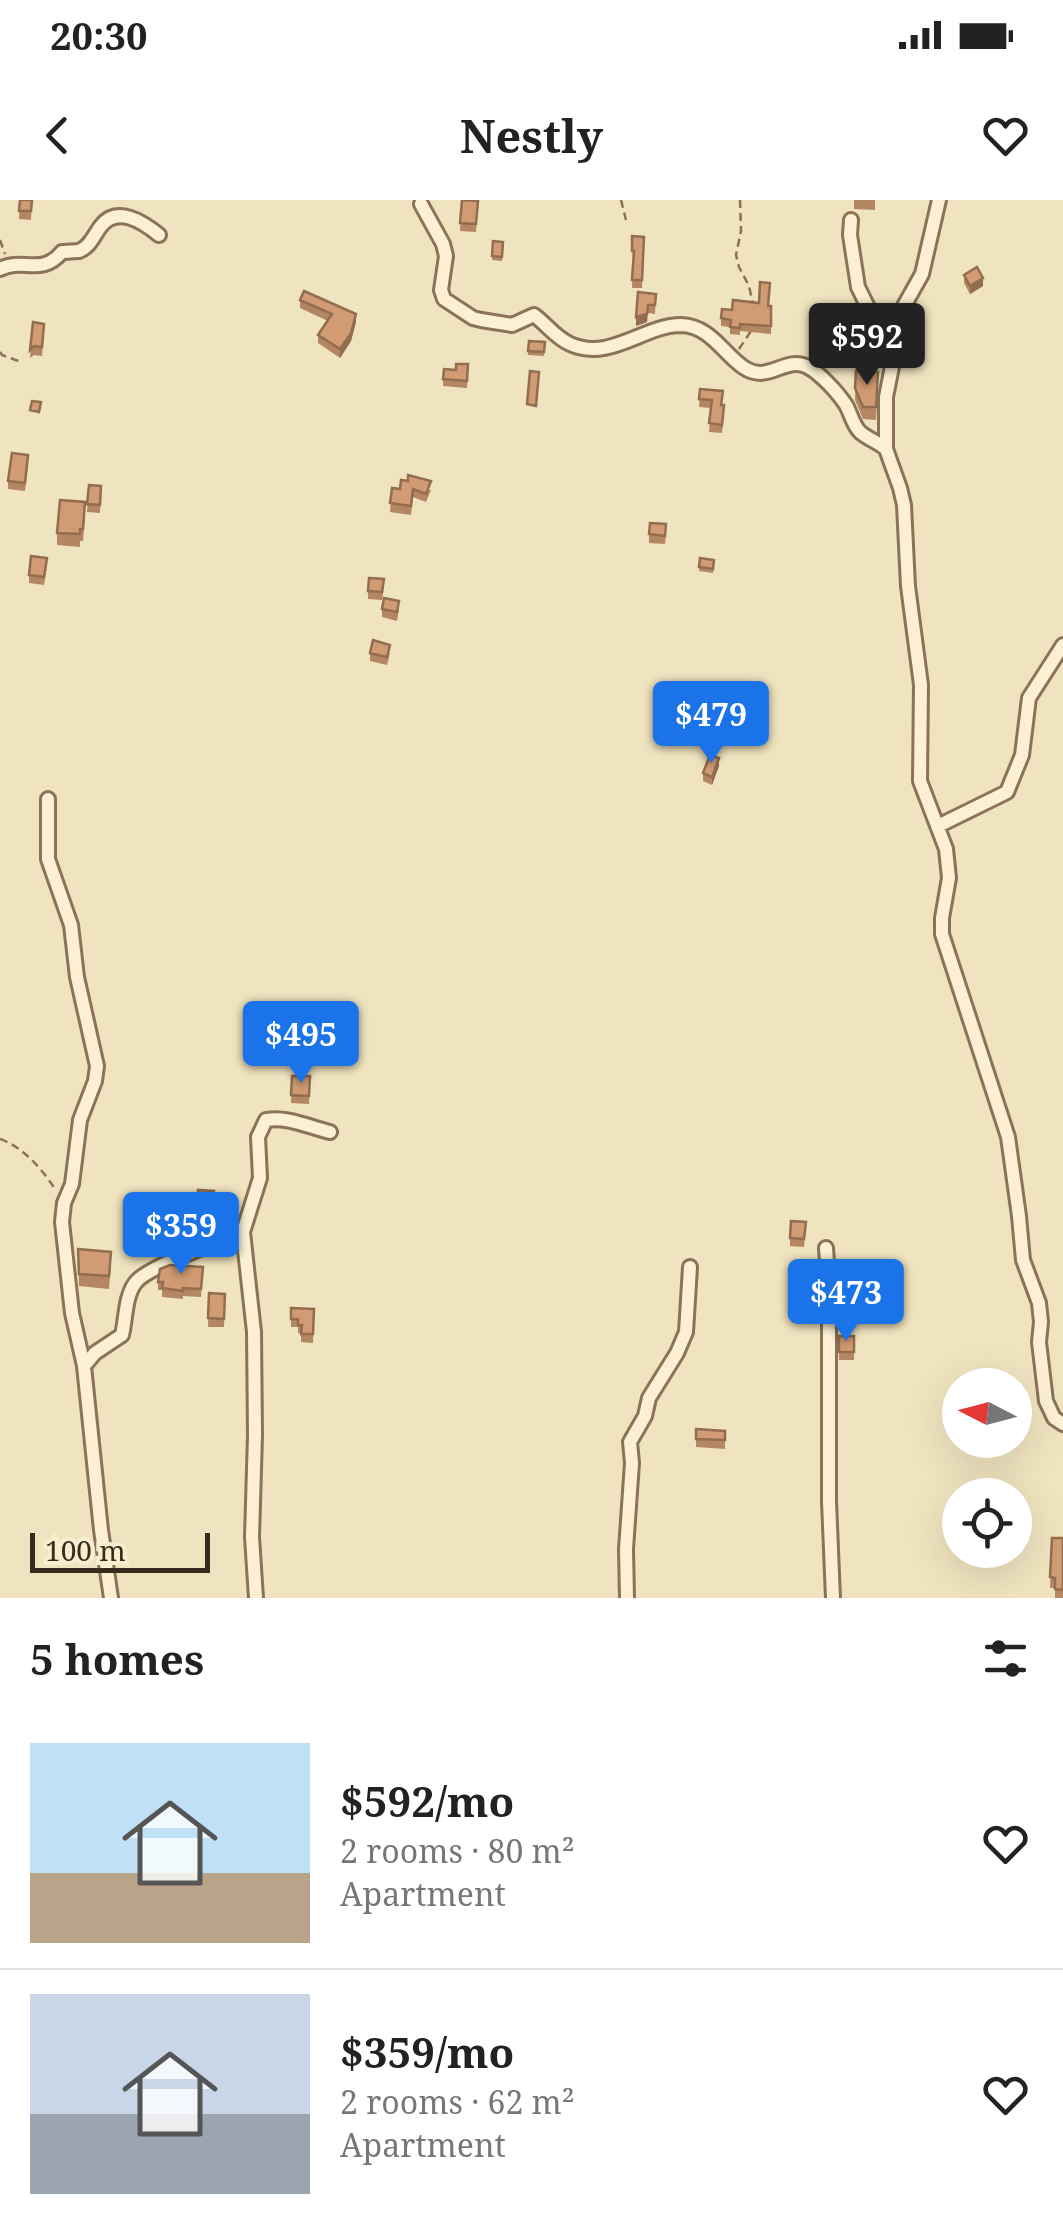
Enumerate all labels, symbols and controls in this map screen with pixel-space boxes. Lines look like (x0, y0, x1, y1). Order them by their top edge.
text: 20:30 (50, 9, 147, 61)
text: Nestly (460, 105, 603, 166)
icon: back (30, 108, 85, 163)
icon: heart (978, 108, 1033, 163)
pin: $592 (808, 303, 926, 388)
text: $592 (831, 314, 903, 357)
pin: $479 (652, 681, 770, 766)
text: $479 (675, 692, 747, 735)
pin: $495 (242, 1001, 360, 1086)
text: $495 (265, 1012, 337, 1055)
pin: $359 (122, 1192, 240, 1277)
text: $359 (145, 1203, 217, 1246)
pin: $473 (787, 1259, 905, 1344)
text: $473 (810, 1270, 882, 1313)
north arrow (942, 1368, 1032, 1458)
map controls (942, 1368, 1032, 1568)
button: locate (942, 1478, 1032, 1568)
scale bar (30, 1528, 210, 1572)
text: 100 m (45, 1531, 126, 1569)
text: 5 homes (30, 1630, 204, 1687)
icon: filters (978, 1631, 1033, 1686)
text: $592/mo (340, 1772, 514, 1829)
icon: home (110, 1783, 230, 1903)
icon: heart (978, 1816, 1033, 1871)
text: 2 rooms · 80 m² (340, 1829, 575, 1872)
text: Apartment (340, 1872, 506, 1915)
text: $359/mo (340, 2023, 514, 2080)
icon: home (110, 2034, 230, 2154)
icon: heart (978, 2067, 1033, 2122)
text: 2 rooms · 62 m² (340, 2080, 575, 2123)
text: Apartment (340, 2123, 506, 2166)

